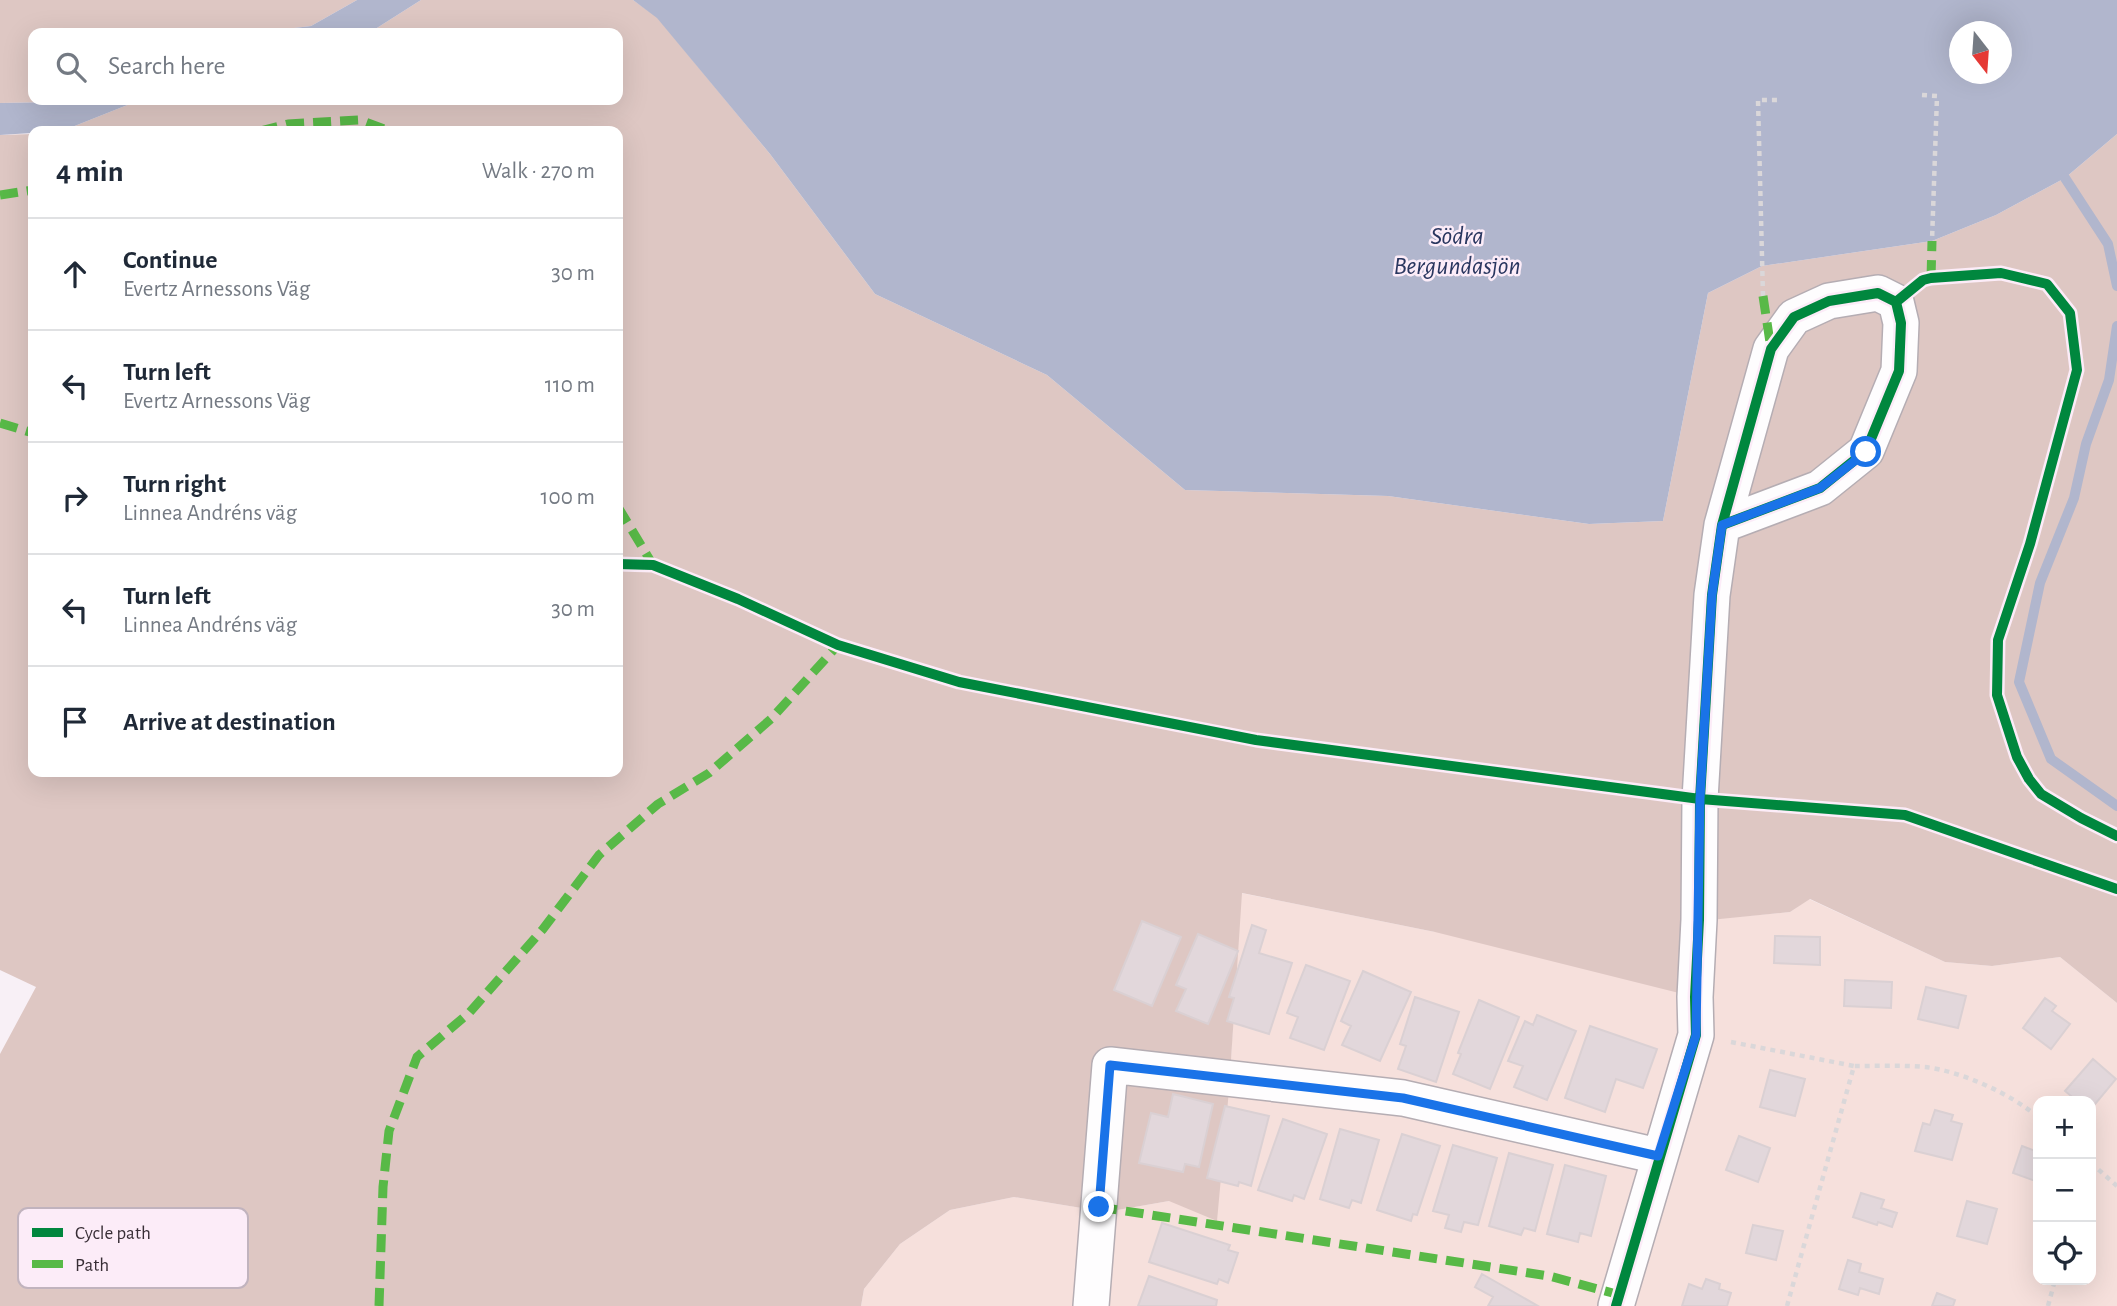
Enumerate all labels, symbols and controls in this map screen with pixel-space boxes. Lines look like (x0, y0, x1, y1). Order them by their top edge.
north arrow (1949, 21, 2012, 84)
search box (28, 28, 623, 105)
icon: search (52, 48, 90, 86)
text: Search here (108, 53, 226, 79)
text: 4 min (56, 157, 124, 187)
text: Walk · 270 m (482, 160, 595, 183)
water label: Södra Bergundasjön (1393, 223, 1521, 279)
text: Continue (123, 247, 218, 273)
icon: ahead (56, 255, 94, 293)
text: 30 m (551, 262, 595, 285)
text: Evertz Arnessons Väg (123, 278, 310, 301)
text: Turn left (123, 359, 211, 385)
icon: left (56, 367, 94, 405)
text: 110 m (545, 374, 595, 397)
text: Evertz Arnessons Väg (123, 390, 310, 413)
route start (1850, 436, 1881, 467)
text: Turn right (123, 471, 226, 497)
icon: right (56, 479, 94, 517)
text: 100 m (541, 486, 595, 509)
text: Linnea Andréns väg (123, 502, 297, 525)
text: Turn left (123, 583, 211, 609)
icon: left (56, 591, 94, 629)
text: 30 m (551, 598, 595, 621)
text: Linnea Andréns väg (123, 614, 297, 637)
icon: arrive (56, 703, 94, 741)
text: Arrive at destination (123, 709, 336, 735)
map controls (2033, 1096, 2096, 1285)
button: + (2033, 1096, 2096, 1159)
button: − (2033, 1159, 2096, 1222)
route end (1083, 1191, 1114, 1222)
legend (18, 1208, 248, 1288)
button: locate (2033, 1222, 2096, 1285)
text: Cycle path (75, 1224, 151, 1243)
text: Path (75, 1256, 109, 1275)

